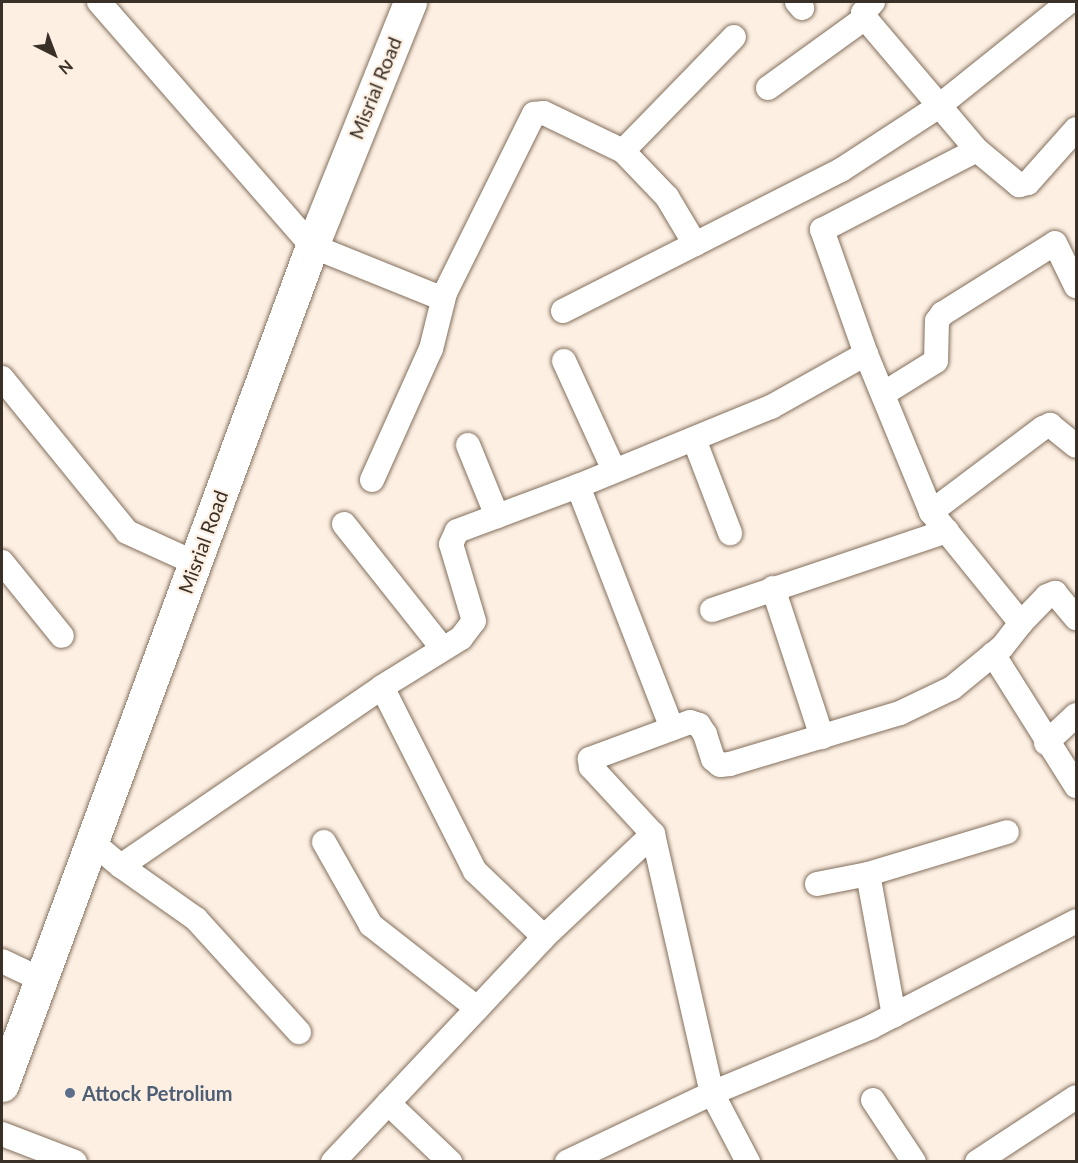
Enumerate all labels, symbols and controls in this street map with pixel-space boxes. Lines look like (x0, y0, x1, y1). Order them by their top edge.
north arrow (24, 24, 84, 84)
street label: Misrial Road (344, 33, 406, 143)
text: N (55, 57, 77, 79)
street label: Misrial Road (173, 487, 233, 597)
place label: Attock Petrolium (82, 1081, 233, 1105)
marker: Attock Petrolium (63, 1086, 77, 1100)

